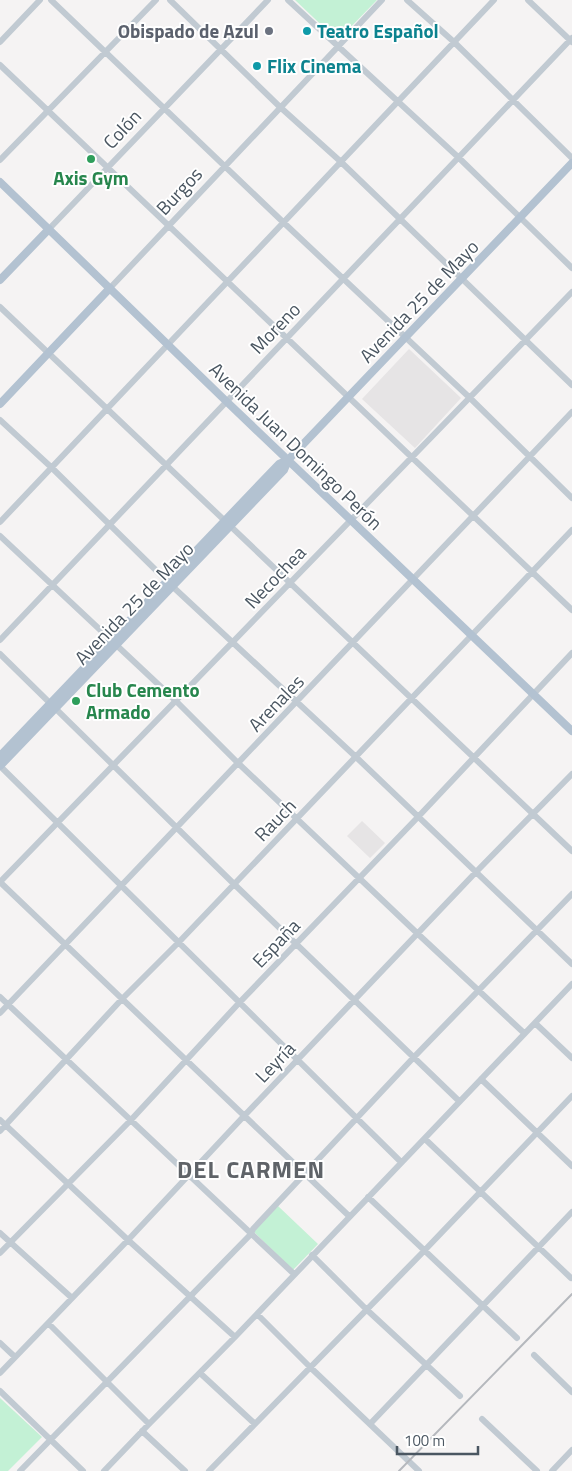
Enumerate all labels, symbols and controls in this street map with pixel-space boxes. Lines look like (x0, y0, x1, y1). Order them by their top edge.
place label: Obispado de Azul (118, 16, 259, 45)
place label: Teatro Español (317, 16, 439, 45)
marker: Obispado de Azul (263, 25, 275, 37)
marker: Teatro Español (301, 25, 313, 37)
place label: Flix Cinema (267, 51, 362, 80)
marker: Flix Cinema (251, 60, 263, 72)
street label: Colón (96, 102, 148, 155)
marker: Axis Gym (85, 153, 97, 165)
street label: Burgos (149, 160, 209, 221)
place label: Axis Gym (53, 163, 129, 192)
street label: Avenida 25 de Mayo (352, 233, 485, 369)
street label: Moreno (243, 295, 307, 360)
street label: Avenida Juan Domingo Perón (203, 355, 390, 536)
street label: Avenida 25 de Mayo (67, 535, 200, 671)
street label: Necochea (237, 538, 313, 615)
street label: Arenales (241, 667, 310, 738)
place label: Club Cemento Armado (86, 675, 200, 726)
marker: Club Cemento Armado (70, 695, 82, 707)
street label: Rauch (247, 792, 302, 848)
street label: España (245, 911, 307, 974)
street label: Leyría (248, 1034, 302, 1089)
district label: DEL CARMEN (177, 1151, 325, 1187)
scale bar (397, 1424, 478, 1456)
text: 100 m (404, 1429, 445, 1452)

